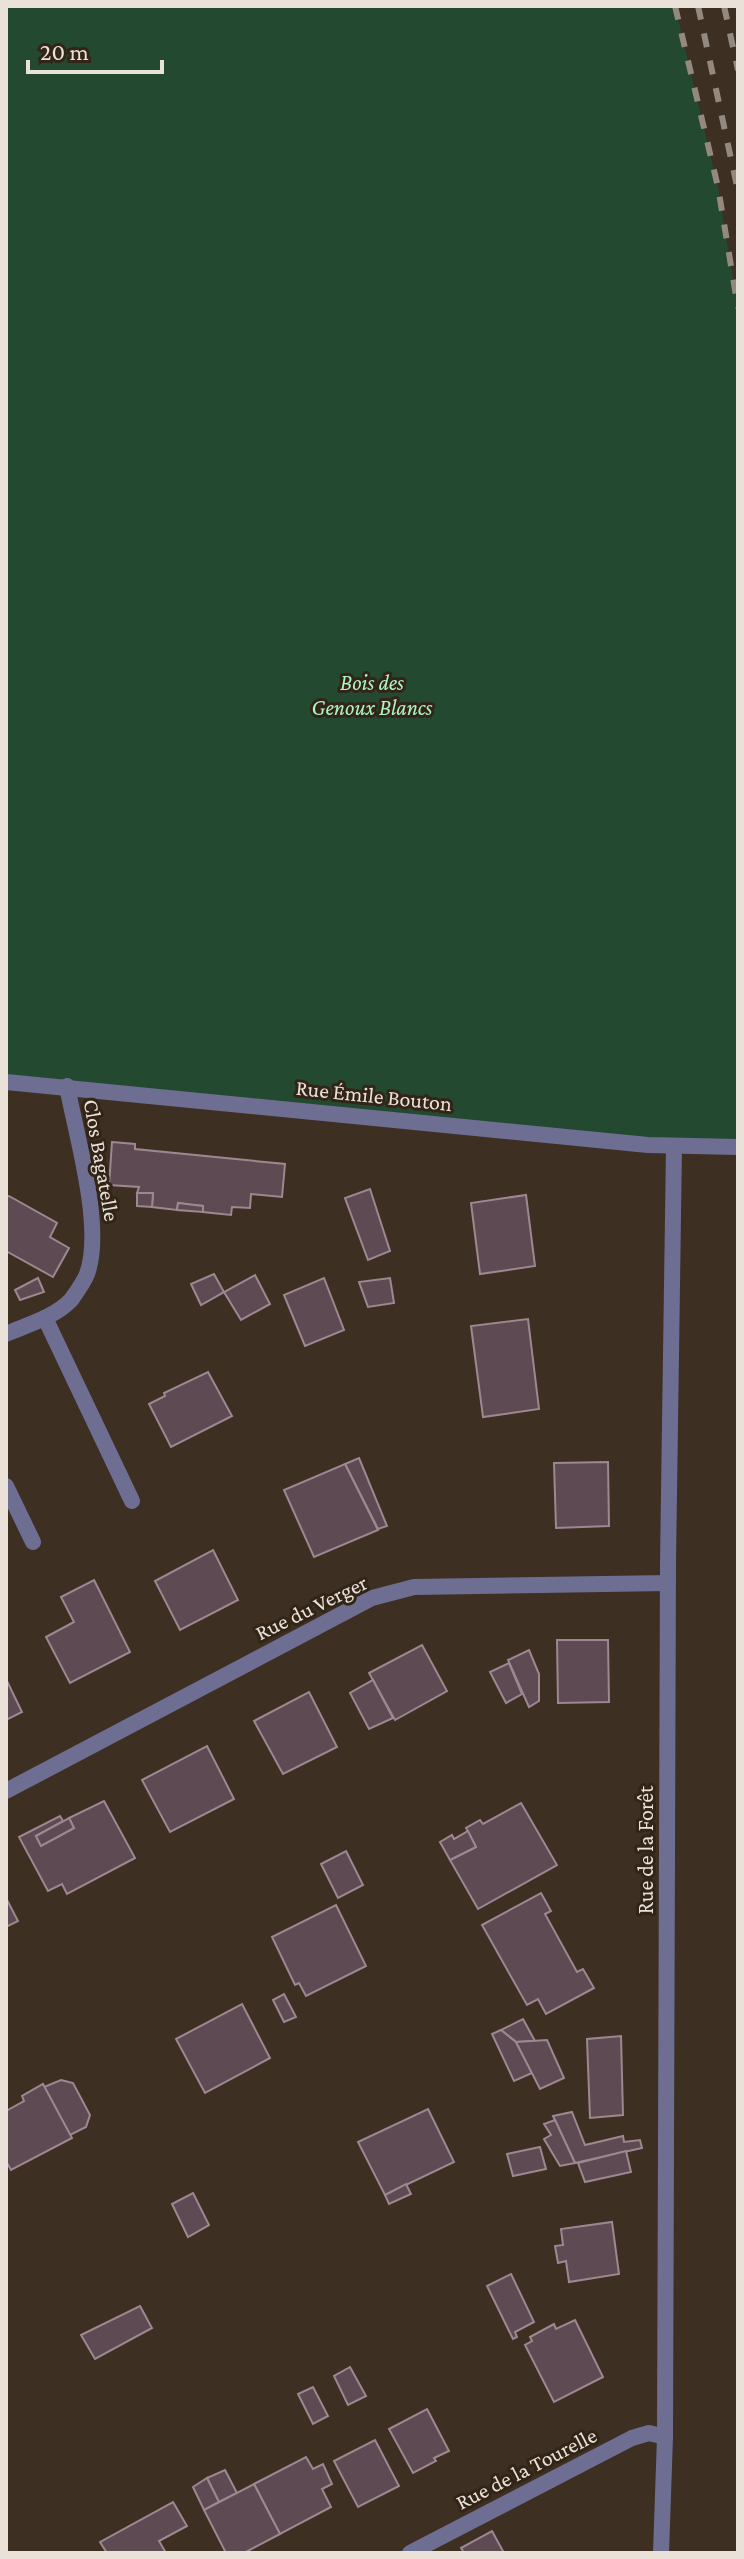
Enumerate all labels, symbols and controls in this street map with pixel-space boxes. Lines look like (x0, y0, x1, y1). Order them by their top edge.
scale bar (28, 24, 162, 74)
text: 20 m (40, 38, 89, 65)
park label: Bois des Genoux Blancs (312, 670, 433, 720)
street label: Rue Émile Bouton (295, 1075, 453, 1116)
street label: Clos Bagatelle (78, 1097, 125, 1223)
street label: Rue du Verger (251, 1570, 371, 1645)
street label: Rue de la Forêt (633, 1785, 658, 1914)
street label: Rue de la Tourelle (452, 2422, 601, 2515)

